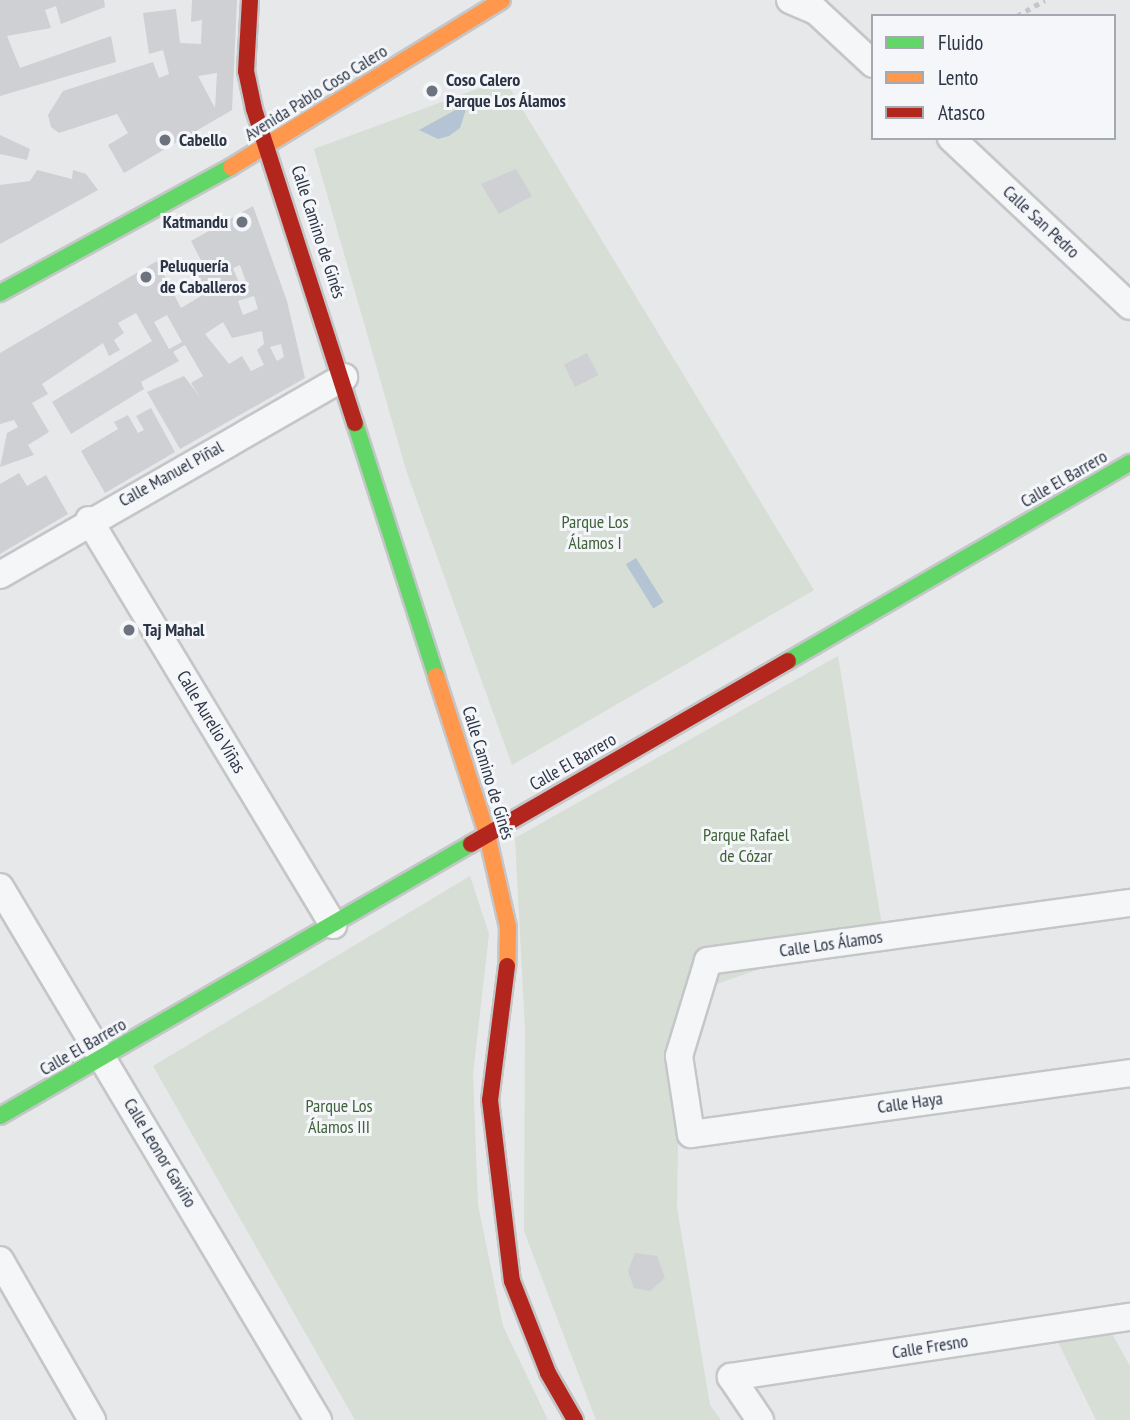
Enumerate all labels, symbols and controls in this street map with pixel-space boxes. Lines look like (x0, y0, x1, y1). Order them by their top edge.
legend (871, 14, 1116, 140)
text: Fluido (938, 29, 983, 56)
street label: Avenida Pablo Coso Calero (241, 40, 391, 146)
text: Lento (938, 64, 978, 91)
place label: Coso Calero Parque Los Álamos (446, 70, 567, 112)
marker: Coso Calero Parque Los Álamos (424, 83, 440, 99)
text: Atasco (938, 99, 985, 126)
place label: Cabello (179, 129, 227, 151)
marker: Cabello (157, 132, 173, 148)
street label: Calle Camino de Ginés (286, 163, 350, 301)
street label: Calle San Pedro (998, 181, 1084, 263)
place label: Katmandu (163, 211, 228, 233)
marker: Katmandu (234, 214, 250, 230)
place label: Peluquería de Caballeros (160, 256, 246, 298)
marker: Peluquería de Caballeros (138, 269, 154, 285)
street label: Calle Manuel Piñal (115, 436, 227, 512)
street label: Calle El Barrero (1017, 446, 1111, 512)
park label: Parque Los Álamos I (561, 512, 629, 554)
place label: Taj Mahal (143, 619, 204, 641)
marker: Taj Mahal (121, 622, 137, 638)
street label: Calle Aurelio Viñas (172, 666, 250, 778)
street label: Calle Camino de Ginés (457, 704, 519, 842)
street label: Calle El Barrero (526, 729, 620, 795)
park label: Parque Rafael de Cózar (703, 825, 789, 868)
street label: Calle Los Álamos (778, 926, 884, 962)
street label: Calle El Barrero (36, 1014, 130, 1080)
street label: Calle Haya (876, 1088, 944, 1118)
street label: Calle Leonor Gaviño (119, 1094, 201, 1212)
park label: Parque Los Álamos III (305, 1096, 373, 1138)
street label: Calle Fresno (891, 1330, 969, 1364)

